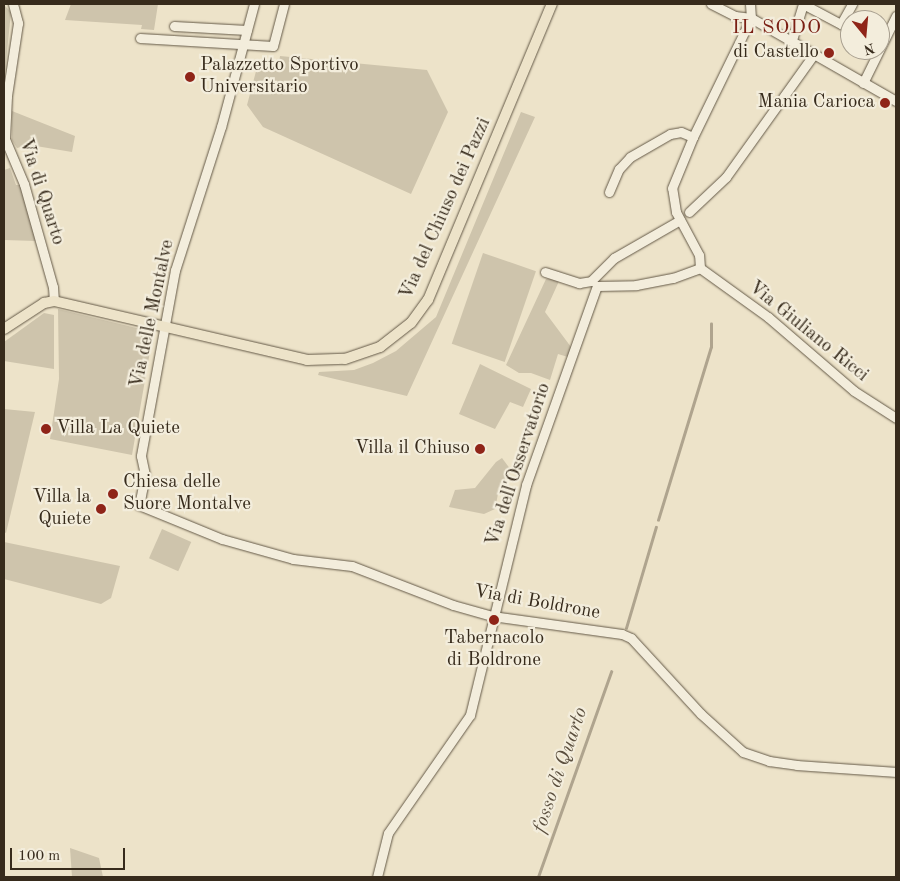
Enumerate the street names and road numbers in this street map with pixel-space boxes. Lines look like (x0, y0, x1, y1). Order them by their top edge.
street label: Via del Chiuso dei Pazzi (396, 115, 496, 303)
street label: Via di Quarto (13, 136, 69, 248)
street label: Via delle Montalve (126, 238, 180, 390)
street label: Via Giuliano Ricci (743, 277, 873, 387)
street label: Via dell'Osservatorio (482, 380, 556, 550)
street label: Via di Boldrone (472, 581, 602, 625)

